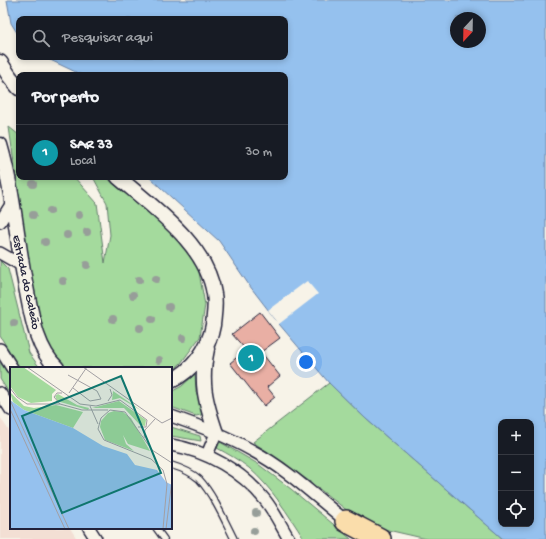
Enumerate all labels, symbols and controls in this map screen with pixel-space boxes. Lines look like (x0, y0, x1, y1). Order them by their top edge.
north arrow (450, 12, 486, 48)
search box (16, 16, 288, 60)
icon: search (30, 27, 52, 49)
text: Pesquisar aqui (62, 29, 153, 47)
text: Por perto (32, 88, 99, 108)
text: SAR 33 (70, 136, 113, 154)
text: 1 (42, 145, 48, 160)
text: 30 m (246, 145, 272, 160)
text: Local (70, 154, 96, 169)
street label: Estrada do Galeão (8, 234, 42, 331)
pin: 1 (238, 343, 264, 373)
your location (296, 352, 316, 372)
inset map (10, 367, 172, 529)
map controls (498, 419, 534, 527)
button: + (498, 419, 534, 455)
button: − (498, 455, 534, 491)
button: locate (498, 491, 534, 527)

